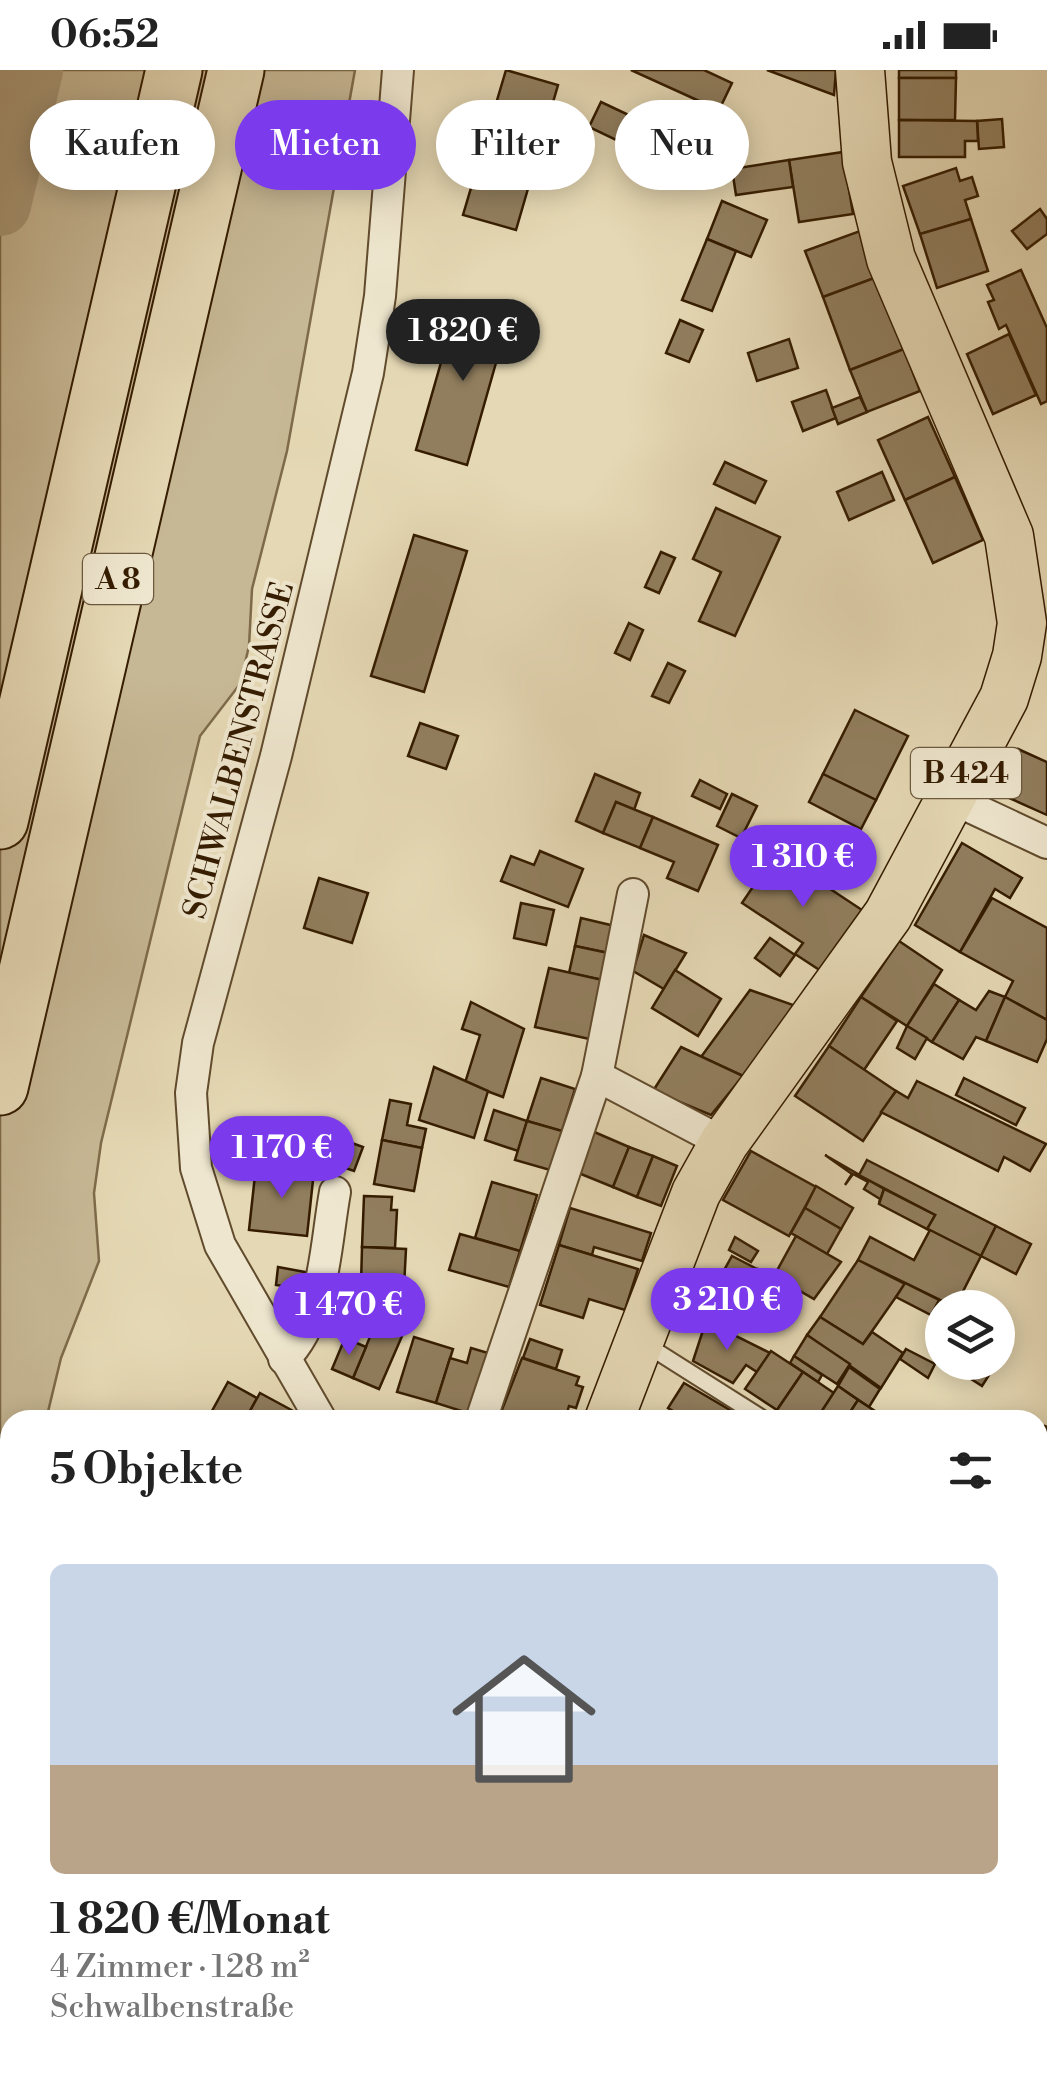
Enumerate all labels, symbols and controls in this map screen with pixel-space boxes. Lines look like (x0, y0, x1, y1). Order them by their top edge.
text: 06:52 (50, 12, 159, 59)
chip: Kaufen (30, 100, 215, 190)
chip: Mieten (235, 100, 416, 190)
chip: Filter (436, 100, 595, 190)
chip: Neu (615, 100, 749, 190)
pin: 1 820 € (371, 299, 555, 384)
text: 1 820 € (408, 311, 518, 351)
road number: A 8 (83, 554, 153, 604)
street label: SCHWALBENSTRASSE (175, 577, 303, 923)
road number: B 424 (911, 748, 1021, 798)
pin: 1 310 € (711, 825, 895, 910)
text: 1 310 € (752, 837, 854, 877)
pin: 1 170 € (190, 1116, 374, 1201)
text: 1 170 € (231, 1128, 333, 1168)
pin: 3 210 € (635, 1268, 819, 1353)
pin: 1 470 € (257, 1273, 441, 1358)
text: 3 210 € (673, 1280, 781, 1320)
text: 1 470 € (295, 1285, 403, 1325)
map controls (925, 1290, 1015, 1380)
button: layers (925, 1290, 1015, 1380)
icon: filters (943, 1443, 998, 1498)
text: 5 Objekte (50, 1444, 243, 1497)
icon: home (434, 1629, 614, 1809)
text: 1 820 €/Monat (50, 1894, 330, 1947)
text: 4 Zimmer · 128 m² (50, 1947, 310, 1987)
text: Schwalbenstraße (50, 1987, 294, 2027)

